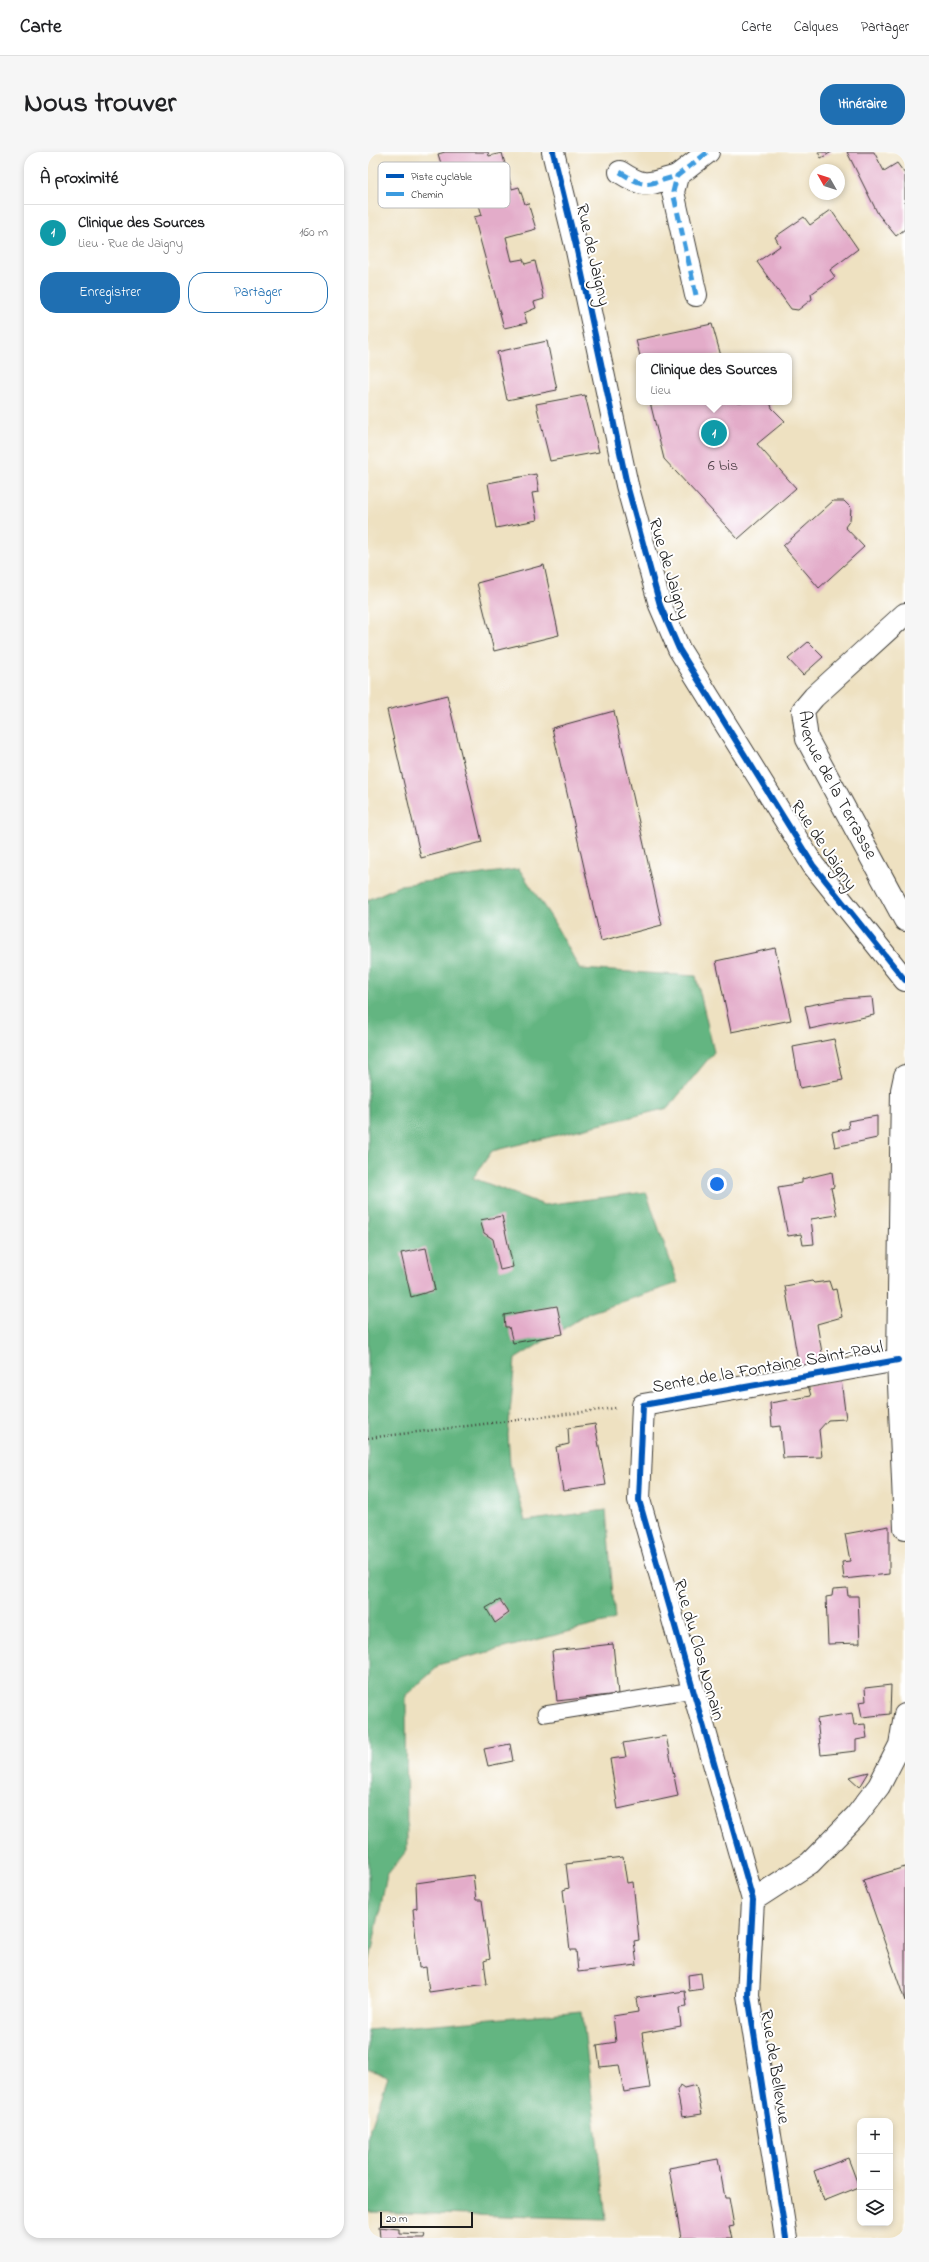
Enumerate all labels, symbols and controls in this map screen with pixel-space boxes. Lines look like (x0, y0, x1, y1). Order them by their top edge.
text: Carte (20, 14, 61, 41)
text: Carte (741, 17, 772, 38)
text: Calques (794, 17, 839, 38)
text: Partager (861, 17, 909, 38)
text: Nous trouver (24, 84, 176, 125)
button: Itinéraire (820, 84, 905, 125)
legend (378, 162, 510, 208)
north arrow (809, 164, 845, 200)
text: À proximité (40, 166, 118, 191)
text: Piste cyclable (411, 169, 472, 186)
text: Chemin (411, 187, 443, 203)
street label: Rue de Jaigny (567, 201, 616, 309)
text: Clinique des Sources (78, 212, 205, 234)
text: 1 (51, 223, 55, 242)
text: 160 m (299, 223, 328, 242)
text: Lieu · Rue de Jaigny (78, 234, 183, 253)
button: Enregistrer (40, 272, 180, 313)
button: Partager (188, 272, 328, 313)
popup (636, 353, 792, 405)
text: Clinique des Sources (651, 359, 777, 381)
text: Lieu (651, 381, 671, 400)
pin: 1 (701, 418, 727, 448)
house number: 6 bis (708, 454, 738, 478)
street label: Rue de Jaigny (639, 515, 696, 623)
street label: Avenue de la Terrasse (790, 709, 883, 865)
street label: Rue de Jaigny (782, 796, 863, 897)
your location (707, 1174, 727, 1194)
street label: Sente de la Fontaine Saint-Paul (650, 1335, 886, 1401)
street label: Rue du Clos Nonain (665, 1576, 731, 1724)
street label: Rue de Bellevue (752, 2008, 796, 2127)
map controls (857, 2118, 893, 2226)
button: + (857, 2118, 893, 2154)
button: − (857, 2154, 893, 2190)
button: layers (857, 2190, 893, 2226)
scale bar (380, 2210, 473, 2229)
text: 20 m (386, 2211, 408, 2227)

